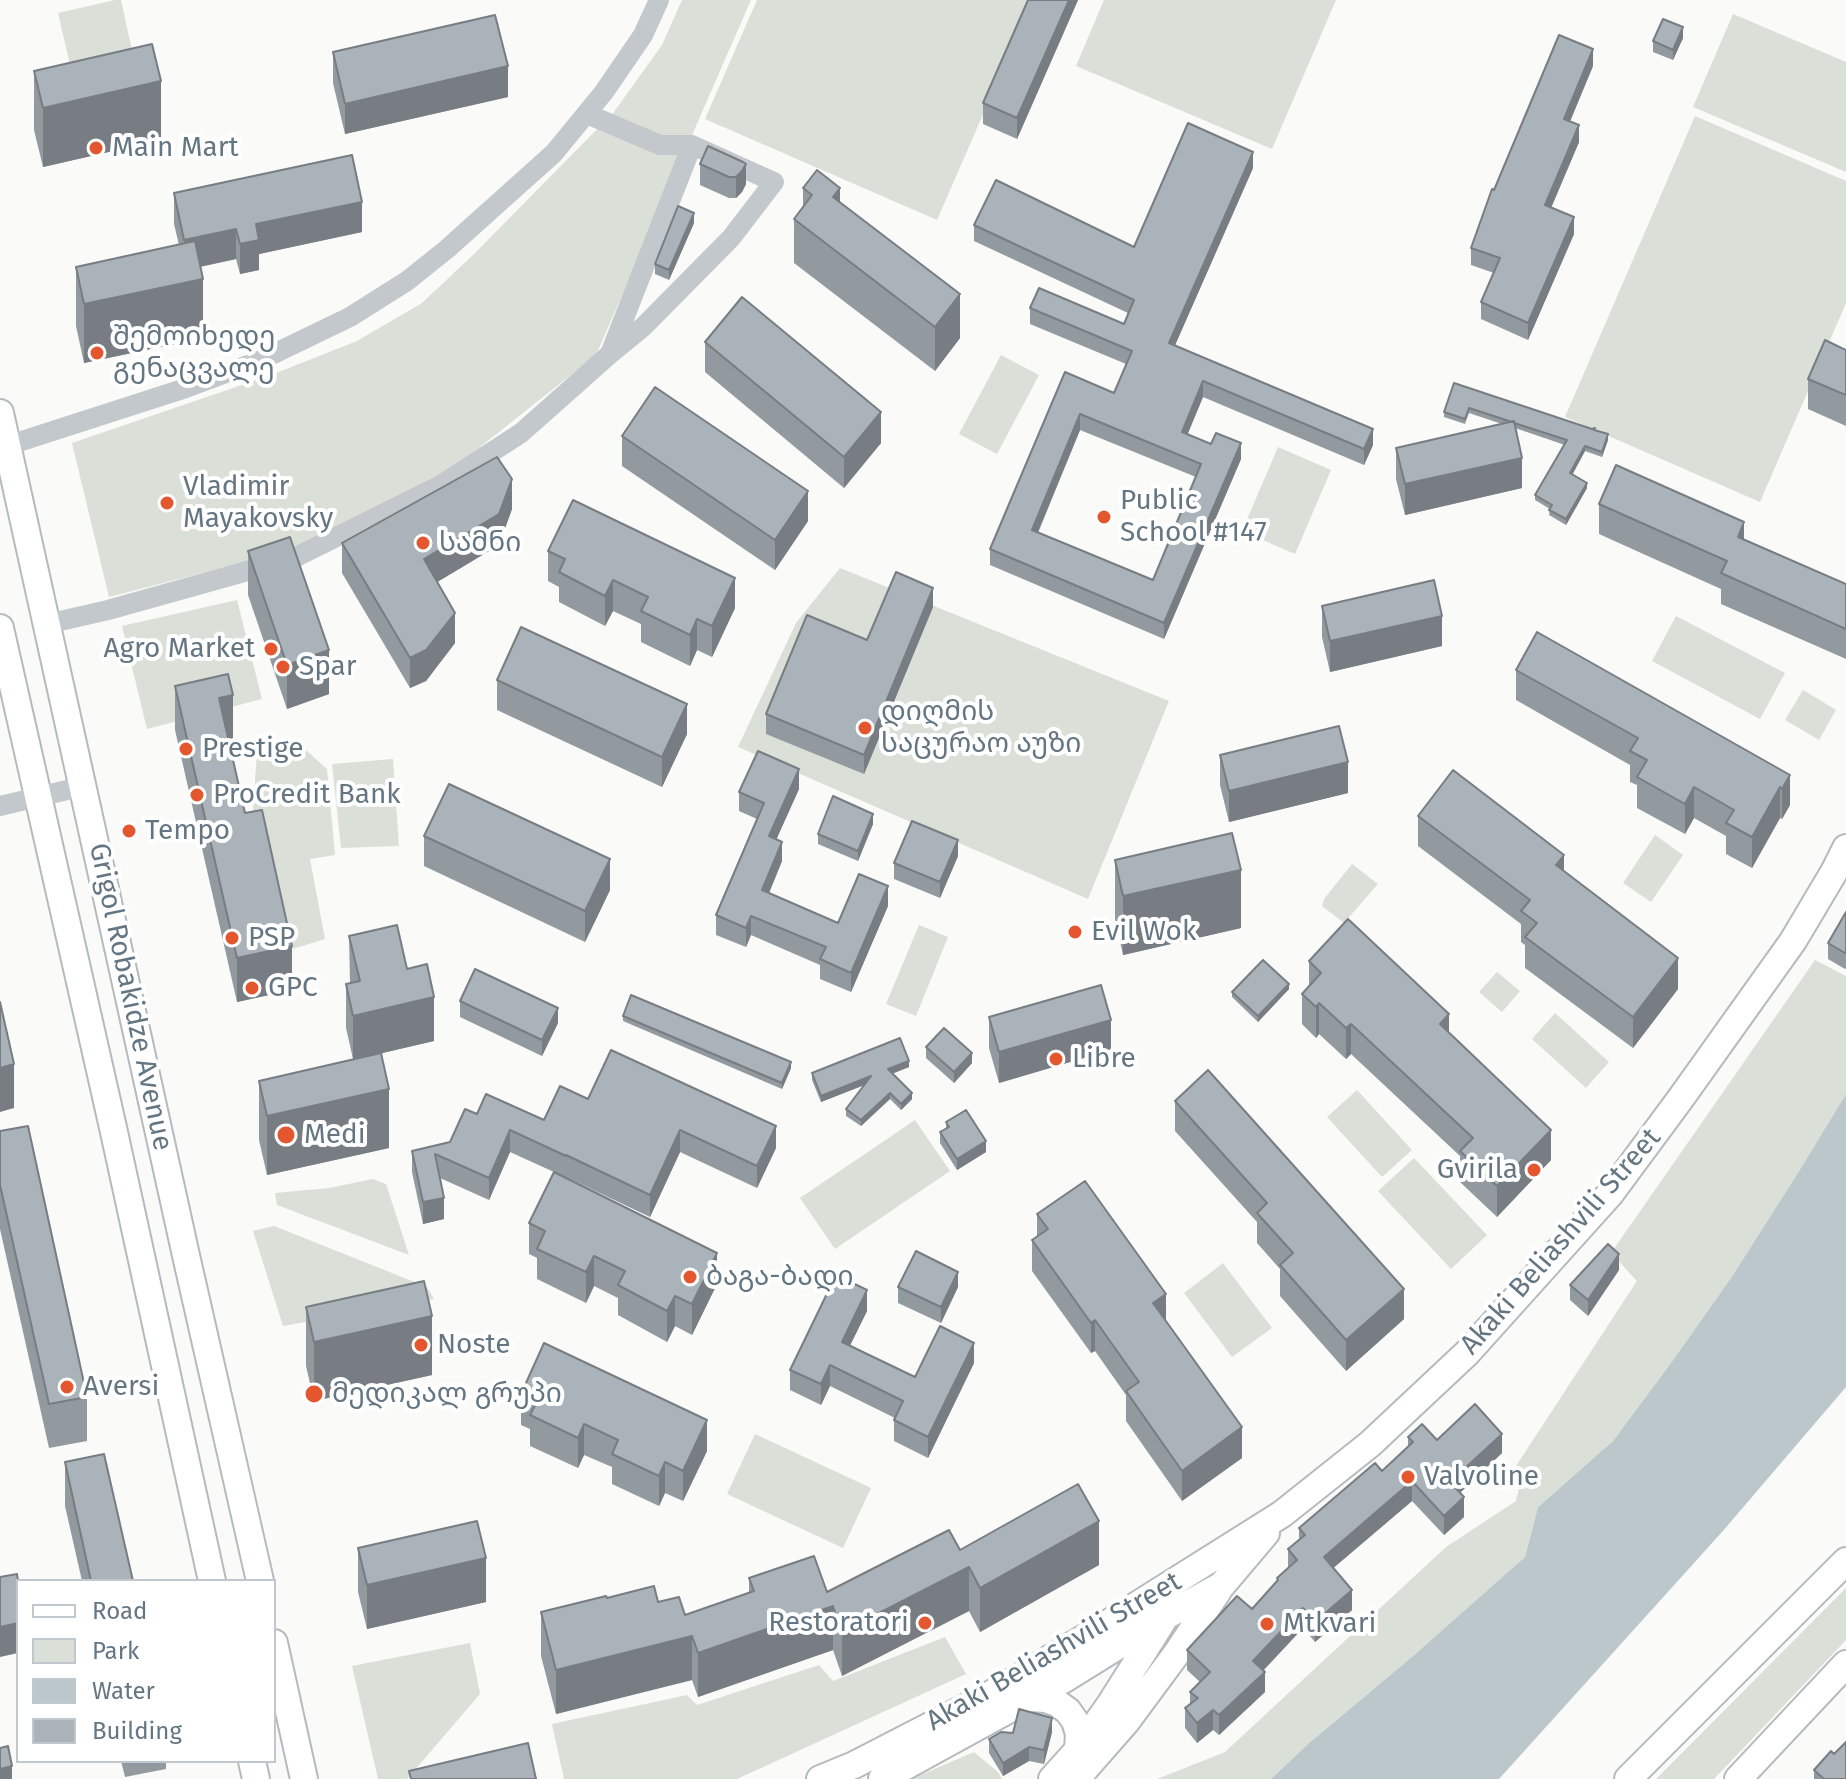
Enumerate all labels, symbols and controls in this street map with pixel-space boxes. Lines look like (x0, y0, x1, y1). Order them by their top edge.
place label: Main Mart (112, 131, 239, 165)
marker: Main Mart (87, 139, 105, 157)
place label: შემოიხედე გენაცვალე (113, 320, 275, 386)
marker: შემოიხედე გენაცვალე (88, 344, 106, 362)
place label: Vladimir Mayakovsky (183, 470, 333, 536)
place label: Public School #147 (1120, 484, 1267, 550)
marker: Vladimir Mayakovsky (158, 494, 176, 512)
marker: Public School #147 (1095, 508, 1113, 526)
place label: სამნი (439, 526, 521, 560)
marker: სამნი (414, 534, 432, 552)
place label: Agro Market (103, 632, 255, 666)
marker: Agro Market (262, 640, 280, 658)
place label: Spar (299, 650, 357, 684)
marker: Spar (274, 658, 292, 676)
place label: დიღმის საცურაო აუზი (881, 695, 1081, 761)
marker: დიღმის საცურაო აუზი (856, 719, 874, 737)
place label: Prestige (202, 732, 303, 766)
marker: Prestige (177, 740, 195, 758)
place label: ProCredit Bank (213, 778, 401, 812)
marker: ProCredit Bank (188, 786, 206, 804)
place label: Tempo (145, 814, 230, 848)
marker: Tempo (120, 822, 138, 840)
street label: Grigol Robakidze Avenue (81, 840, 179, 1154)
place label: Evil Wok (1091, 915, 1196, 949)
place label: PSP (248, 921, 295, 955)
marker: Evil Wok (1066, 923, 1084, 941)
marker: PSP (223, 929, 241, 947)
place label: GPC (268, 971, 318, 1005)
marker: GPC (243, 979, 261, 997)
place label: Libre (1072, 1042, 1136, 1076)
marker: Libre (1047, 1050, 1065, 1068)
place label: Medi (304, 1118, 366, 1152)
street label: Akaki Beliashvili Street (1454, 1122, 1668, 1362)
marker: Medi (275, 1124, 297, 1146)
place label: Gvirila (1437, 1153, 1518, 1187)
marker: Gvirila (1525, 1161, 1543, 1179)
place label: ბაგა-ბადი (706, 1260, 854, 1294)
marker: ბაგა-ბადი (681, 1268, 699, 1286)
place label: Noste (437, 1328, 510, 1362)
marker: Noste (412, 1336, 430, 1354)
place label: Aversi (83, 1370, 159, 1404)
place label: მედიკალ გრუპი (332, 1377, 562, 1411)
marker: Aversi (58, 1378, 76, 1396)
marker: მედიკალ გრუპი (303, 1383, 325, 1405)
place label: Valvoline (1424, 1460, 1539, 1494)
marker: Valvoline (1399, 1468, 1417, 1486)
street label: Akaki Beliashvili Street (921, 1565, 1187, 1739)
legend (16, 1579, 276, 1763)
text: Road (92, 1597, 147, 1625)
place label: Restoratori (768, 1606, 909, 1640)
place label: Mtkvari (1283, 1607, 1376, 1641)
marker: Restoratori (916, 1614, 934, 1632)
marker: Mtkvari (1258, 1615, 1276, 1633)
text: Park (92, 1637, 139, 1665)
text: Water (92, 1677, 155, 1705)
text: Building (92, 1717, 182, 1745)

